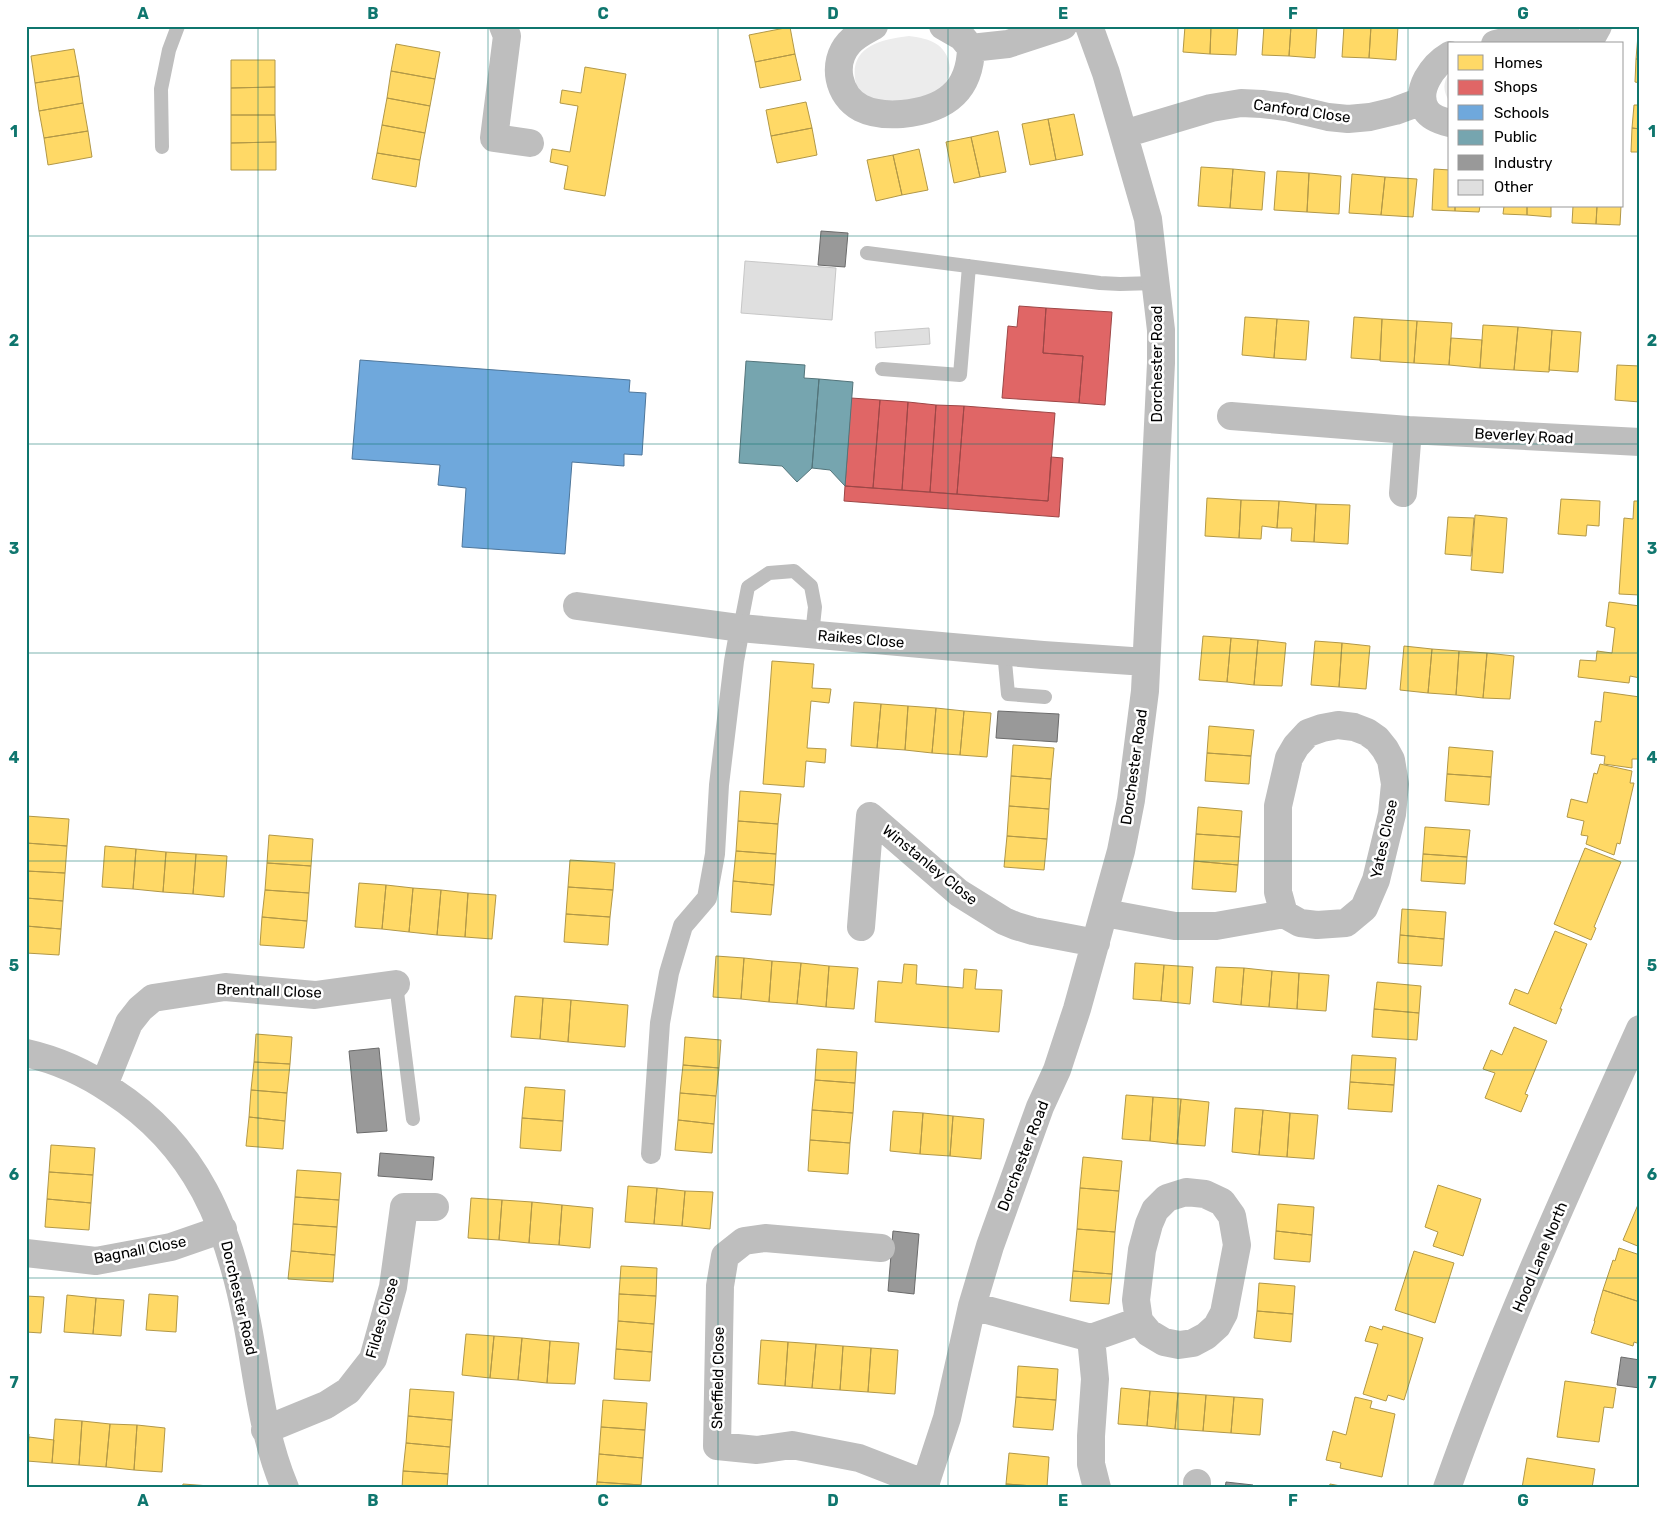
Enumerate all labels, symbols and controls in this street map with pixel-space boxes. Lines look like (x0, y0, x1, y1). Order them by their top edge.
text: A (137, 4, 149, 23)
text: B (367, 4, 379, 23)
text: C (597, 4, 609, 23)
text: D (827, 4, 839, 23)
text: E (1058, 4, 1068, 23)
text: F (1288, 4, 1298, 23)
text: G (1517, 4, 1529, 23)
legend (1448, 42, 1624, 208)
text: Homes (1494, 54, 1543, 72)
text: Shops (1494, 78, 1538, 96)
street label: Canford Close (1252, 95, 1352, 127)
text: Schools (1494, 104, 1550, 122)
text: 1 (10, 122, 18, 141)
text: 1 (1648, 122, 1656, 141)
text: Public (1494, 128, 1537, 146)
text: Industry (1494, 154, 1553, 172)
text: Other (1494, 178, 1534, 196)
street label: Dorchester Road (1148, 306, 1166, 422)
text: 2 (9, 331, 19, 350)
text: 2 (1647, 331, 1657, 350)
street label: Beverley Road (1474, 424, 1574, 448)
text: 3 (9, 539, 19, 558)
text: 3 (1647, 539, 1657, 558)
street label: Raikes Close (817, 626, 905, 652)
street label: Dorchester Road (1117, 708, 1151, 826)
text: 4 (9, 748, 20, 767)
text: 4 (1647, 748, 1658, 767)
street label: Yates Close (1367, 798, 1401, 880)
street label: Winstanley Close (879, 821, 981, 909)
text: 5 (9, 956, 19, 975)
text: 5 (1647, 956, 1657, 975)
street label: Brentnall Close (216, 980, 322, 1002)
street label: Dorchester Road (994, 1098, 1052, 1214)
text: 6 (9, 1165, 19, 1184)
text: 6 (1647, 1165, 1657, 1184)
street label: Hood Lane North (1509, 1199, 1571, 1315)
street label: Bagnall Close (92, 1232, 188, 1268)
street label: Dorchester Road (217, 1239, 261, 1357)
street label: Fildes Close (362, 1276, 402, 1360)
street label: Sheffield Close (708, 1327, 728, 1429)
text: 7 (9, 1373, 19, 1392)
text: 7 (1647, 1373, 1657, 1392)
text: A (137, 1491, 149, 1510)
text: B (367, 1491, 379, 1510)
text: C (597, 1491, 609, 1510)
text: D (827, 1491, 839, 1510)
text: E (1058, 1491, 1068, 1510)
text: F (1288, 1491, 1298, 1510)
text: G (1517, 1491, 1529, 1510)

